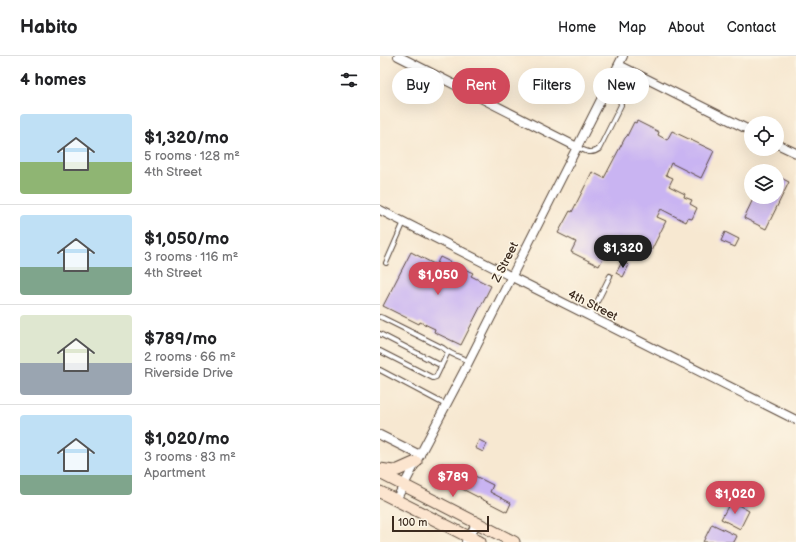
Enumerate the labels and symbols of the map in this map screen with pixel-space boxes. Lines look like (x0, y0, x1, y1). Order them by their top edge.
pin: $1,320 (590, 235, 656, 269)
street label: Z Street (488, 239, 522, 286)
pin: $1,050 (405, 262, 471, 296)
street label: 4th Street (565, 287, 620, 324)
pin: $789 (429, 464, 477, 498)
pin: $1,020 (702, 481, 768, 515)
scale bar (392, 514, 489, 533)

